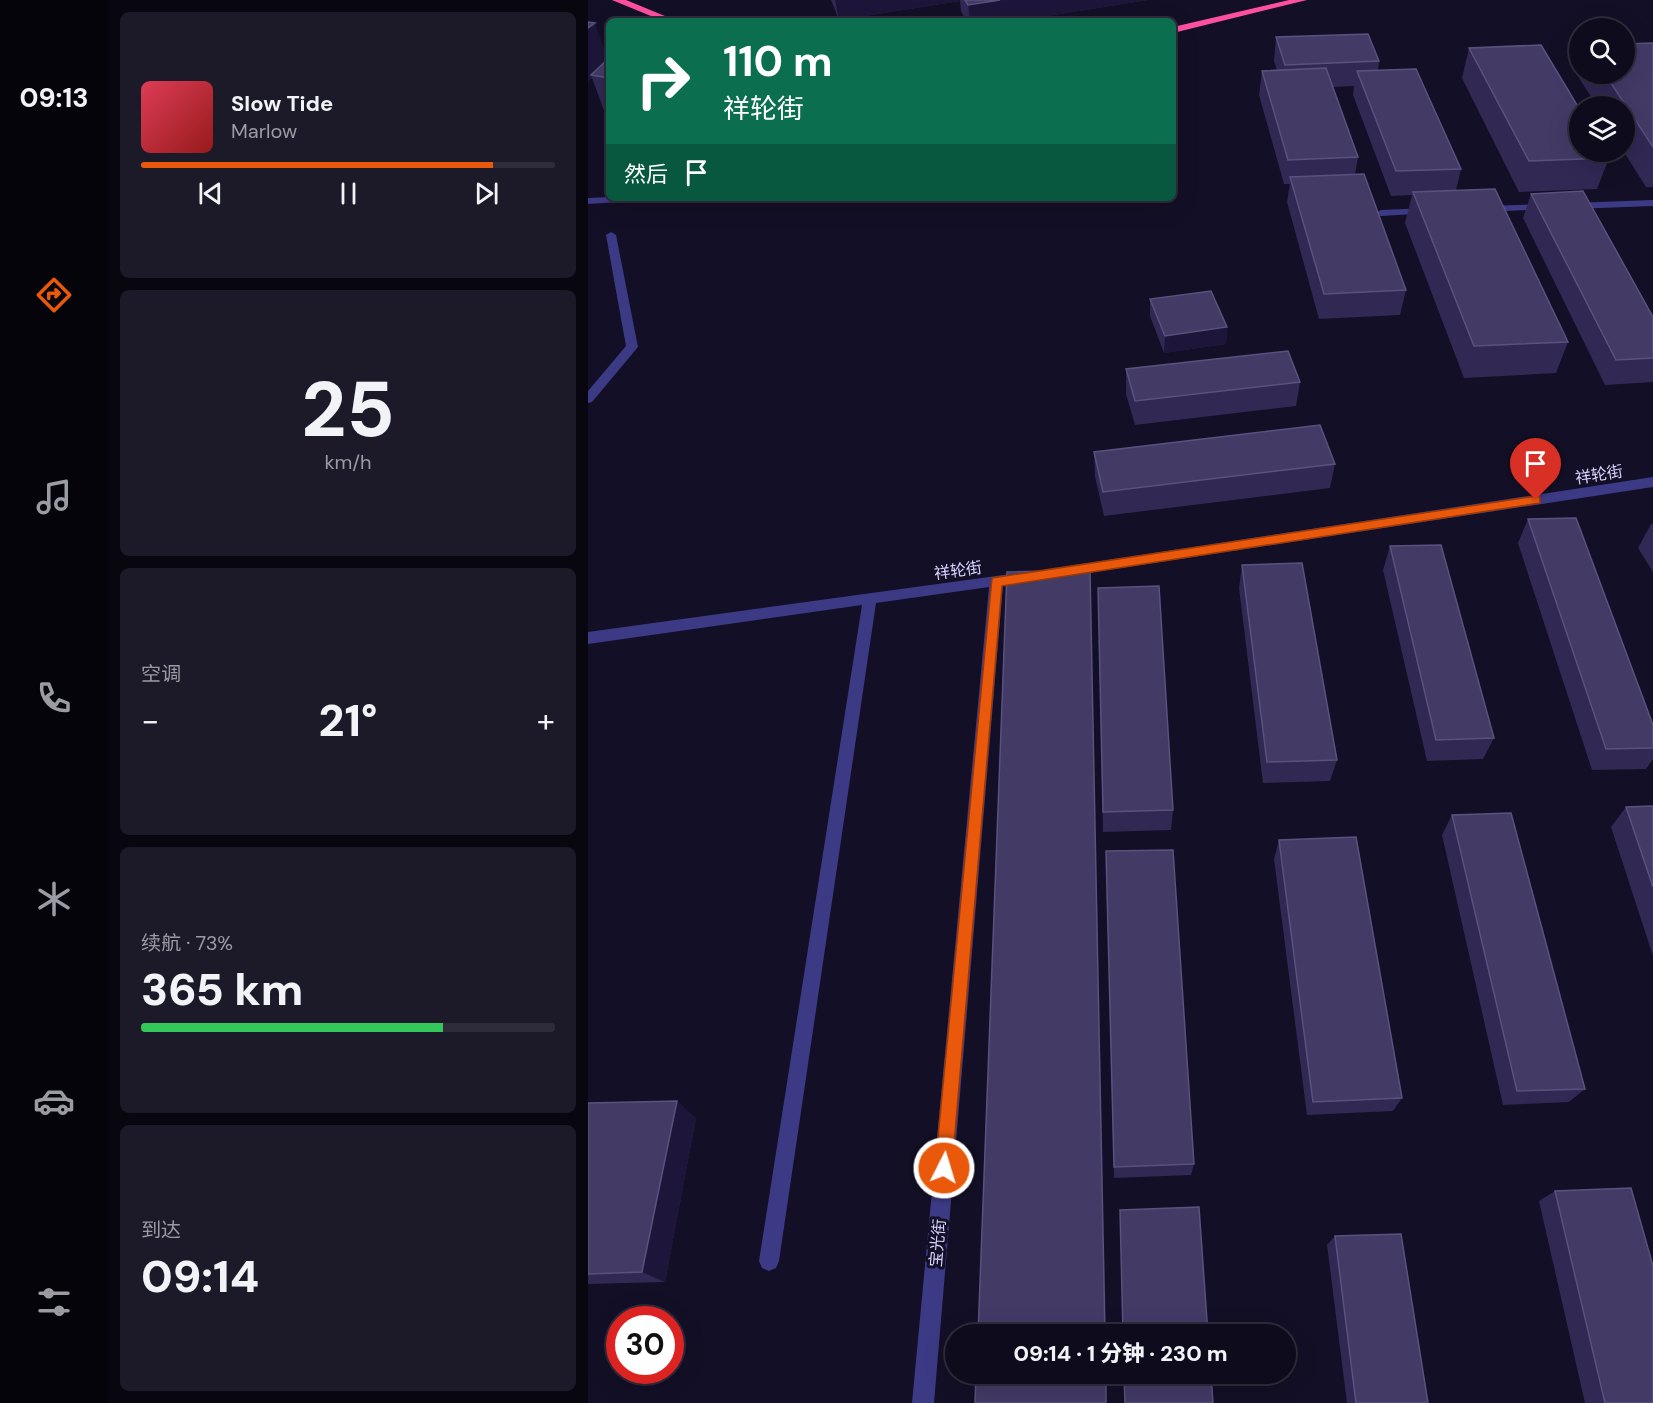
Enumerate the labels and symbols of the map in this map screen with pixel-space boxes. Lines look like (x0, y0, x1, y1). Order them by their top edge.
pin (1510, 438, 1561, 500)
street label: 祥轮街 (1574, 460, 1624, 489)
street label: 祥轮街 (933, 557, 983, 584)
position arrow (912, 1136, 976, 1200)
street label: 宝光街 (925, 1218, 950, 1268)
speed limit sign: 30 (606, 1306, 684, 1384)

